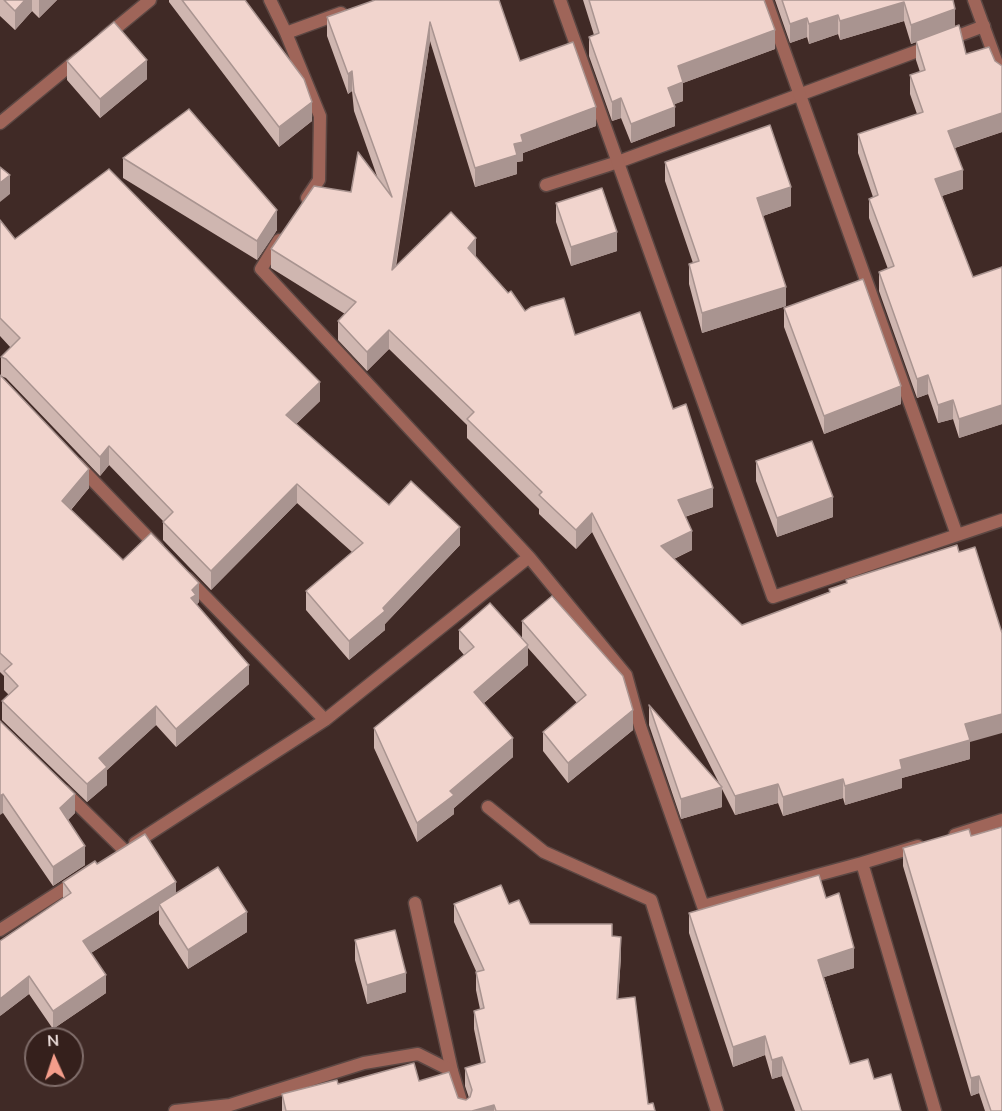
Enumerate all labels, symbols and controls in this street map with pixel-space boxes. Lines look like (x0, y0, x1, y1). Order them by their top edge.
north arrow (24, 1027, 84, 1087)
text: N (47, 1030, 60, 1052)

